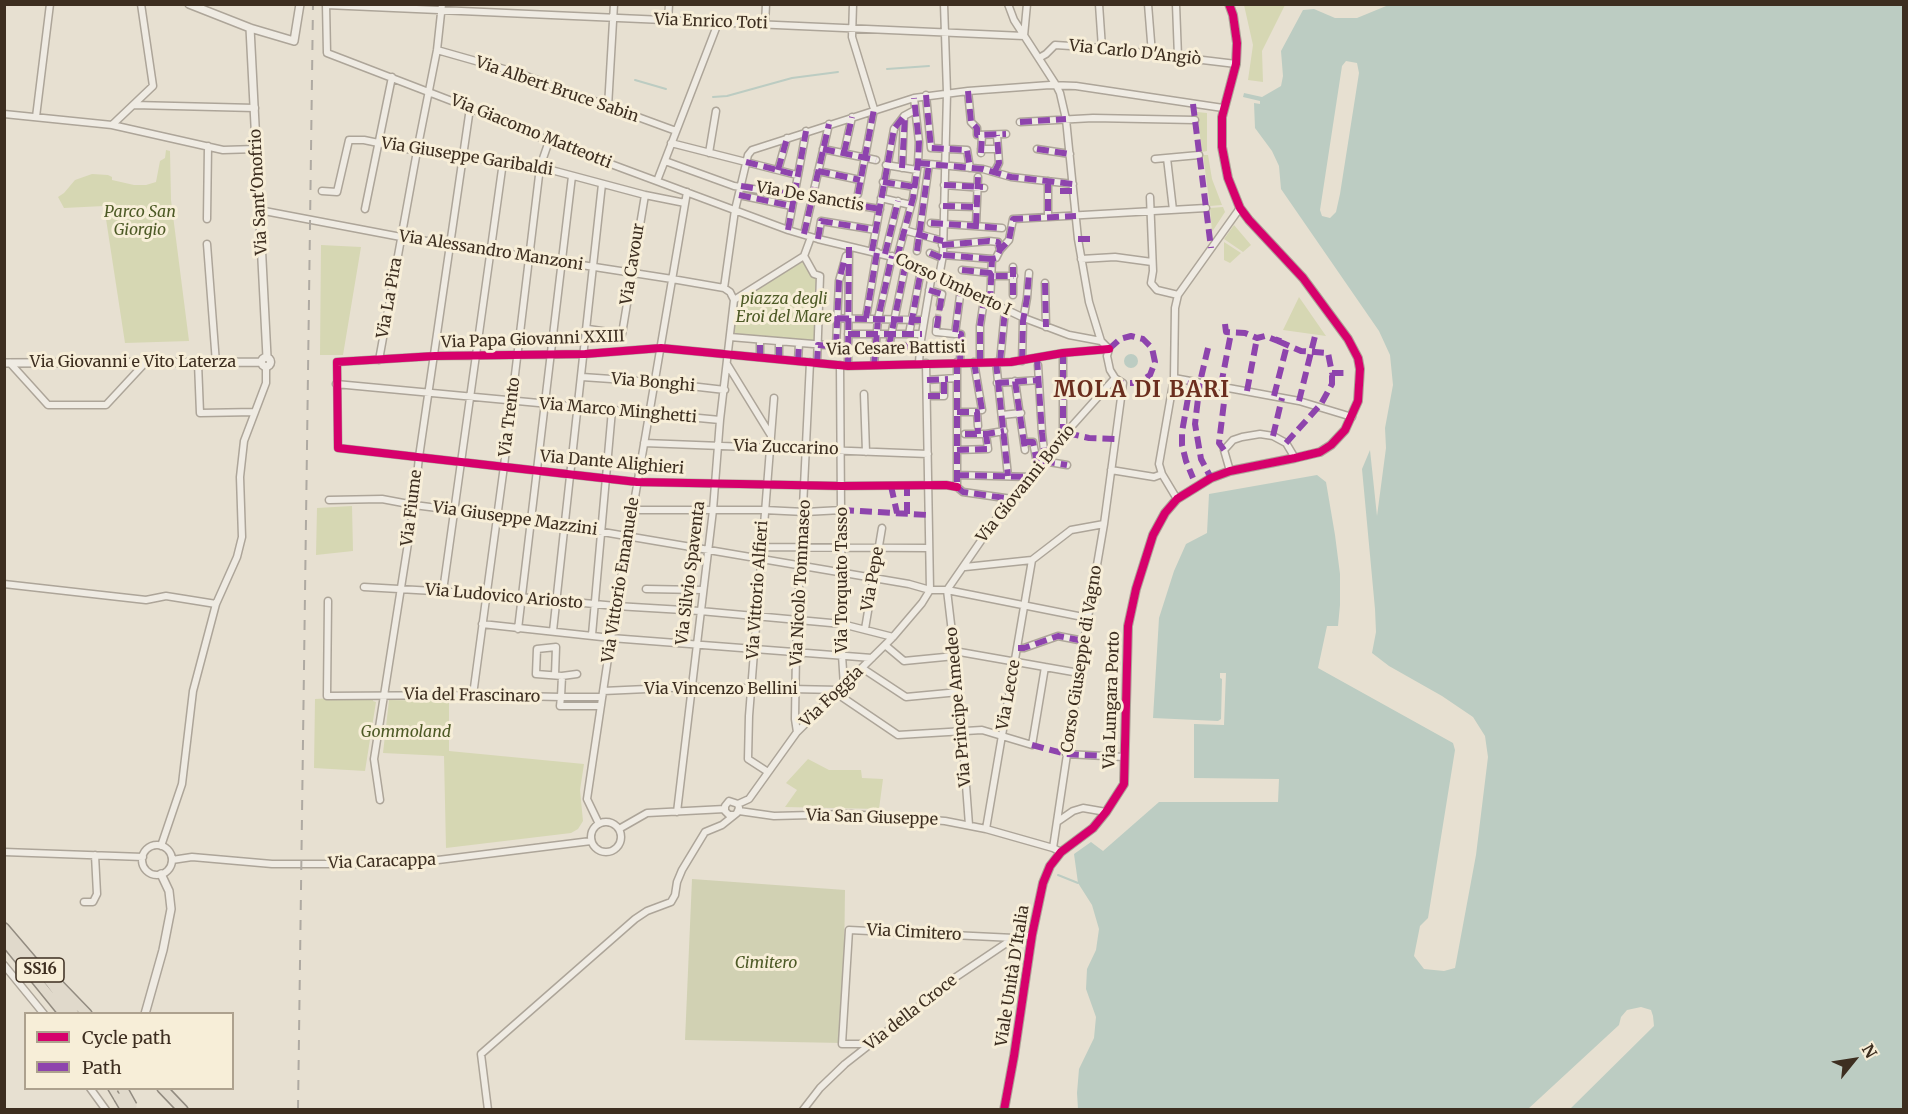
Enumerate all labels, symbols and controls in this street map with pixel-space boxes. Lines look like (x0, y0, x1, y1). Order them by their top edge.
street label: Via Enrico Toti (654, 10, 768, 34)
street label: Via Carlo D'Angiò (1068, 37, 1202, 69)
street label: Via Albert Bruce Sabin (473, 53, 641, 127)
street label: Via Giacomo Matteotti (448, 91, 614, 173)
street label: Via Sant'Onofrio (246, 128, 272, 256)
street label: Via Giuseppe Garibaldi (380, 134, 554, 180)
street label: Via De Sanctis (755, 178, 865, 216)
park label: Parco San Giorgio (104, 202, 176, 240)
street label: Via Cavour (617, 222, 649, 306)
street label: Via Alessandro Manzoni (397, 227, 585, 275)
street label: Corso Umberto I (892, 250, 1014, 320)
street label: Via La Pira (373, 256, 407, 340)
park label: piazza degli Eroi del Mare (736, 289, 832, 327)
street label: Via Papa Giovanni XXIII (441, 327, 625, 353)
street label: Via Cesare Battisti (826, 338, 966, 360)
street label: Via Giovanni e Vito Laterza (30, 352, 236, 372)
street label: Via Bonghi (610, 370, 696, 396)
street label: Via Trento (496, 376, 524, 458)
district label: MOLA DI BARI (1053, 378, 1231, 404)
street label: Via Marco Minghetti (538, 395, 698, 427)
street label: Via Giovanni Bovio (973, 421, 1079, 547)
street label: Via Zuccarino (733, 437, 839, 459)
street label: Via Dante Alighieri (539, 447, 685, 479)
street label: Via Fiume (398, 469, 426, 547)
street label: Via Vittorio Emanuele (598, 496, 644, 664)
street label: Via Giuseppe Mazzini (432, 498, 598, 540)
street label: Via Nicolò Tommaseo (787, 499, 815, 667)
street label: Via Silvio Spaventa (673, 500, 709, 646)
street label: Via Torquato Tasso (832, 507, 852, 653)
street label: Via Vittorio Alfieri (744, 520, 772, 660)
street label: Via Pepe (858, 545, 888, 613)
street label: Corso Giuseppe di Vagno (1058, 564, 1106, 754)
street label: Via Ludovico Ariosto (424, 581, 584, 613)
street label: Via Principe Amedeo (942, 626, 976, 788)
street label: Via Lungara Porto (1100, 631, 1124, 769)
street label: Via Lecce (993, 658, 1025, 732)
street label: Via Foggia (797, 662, 867, 732)
street label: Via Vincenzo Bellini (644, 679, 798, 699)
street label: Via del Frascinaro (404, 685, 540, 707)
park label: Gommoland (361, 722, 451, 742)
street label: Via San Giuseppe (806, 806, 938, 830)
street label: Via Caracappa (328, 851, 436, 873)
street label: Viale Unità D'Italia (992, 904, 1034, 1048)
street label: Via Cimitero (866, 921, 962, 945)
park label: Cimitero (735, 953, 797, 973)
road number: SS16 (16, 958, 64, 982)
street label: Via della Croce (861, 971, 961, 1055)
legend (24, 1012, 234, 1090)
text: Cycle path (82, 1026, 171, 1049)
north arrow (1824, 1030, 1884, 1090)
text: N (1858, 1041, 1881, 1061)
text: Path (82, 1056, 122, 1079)

